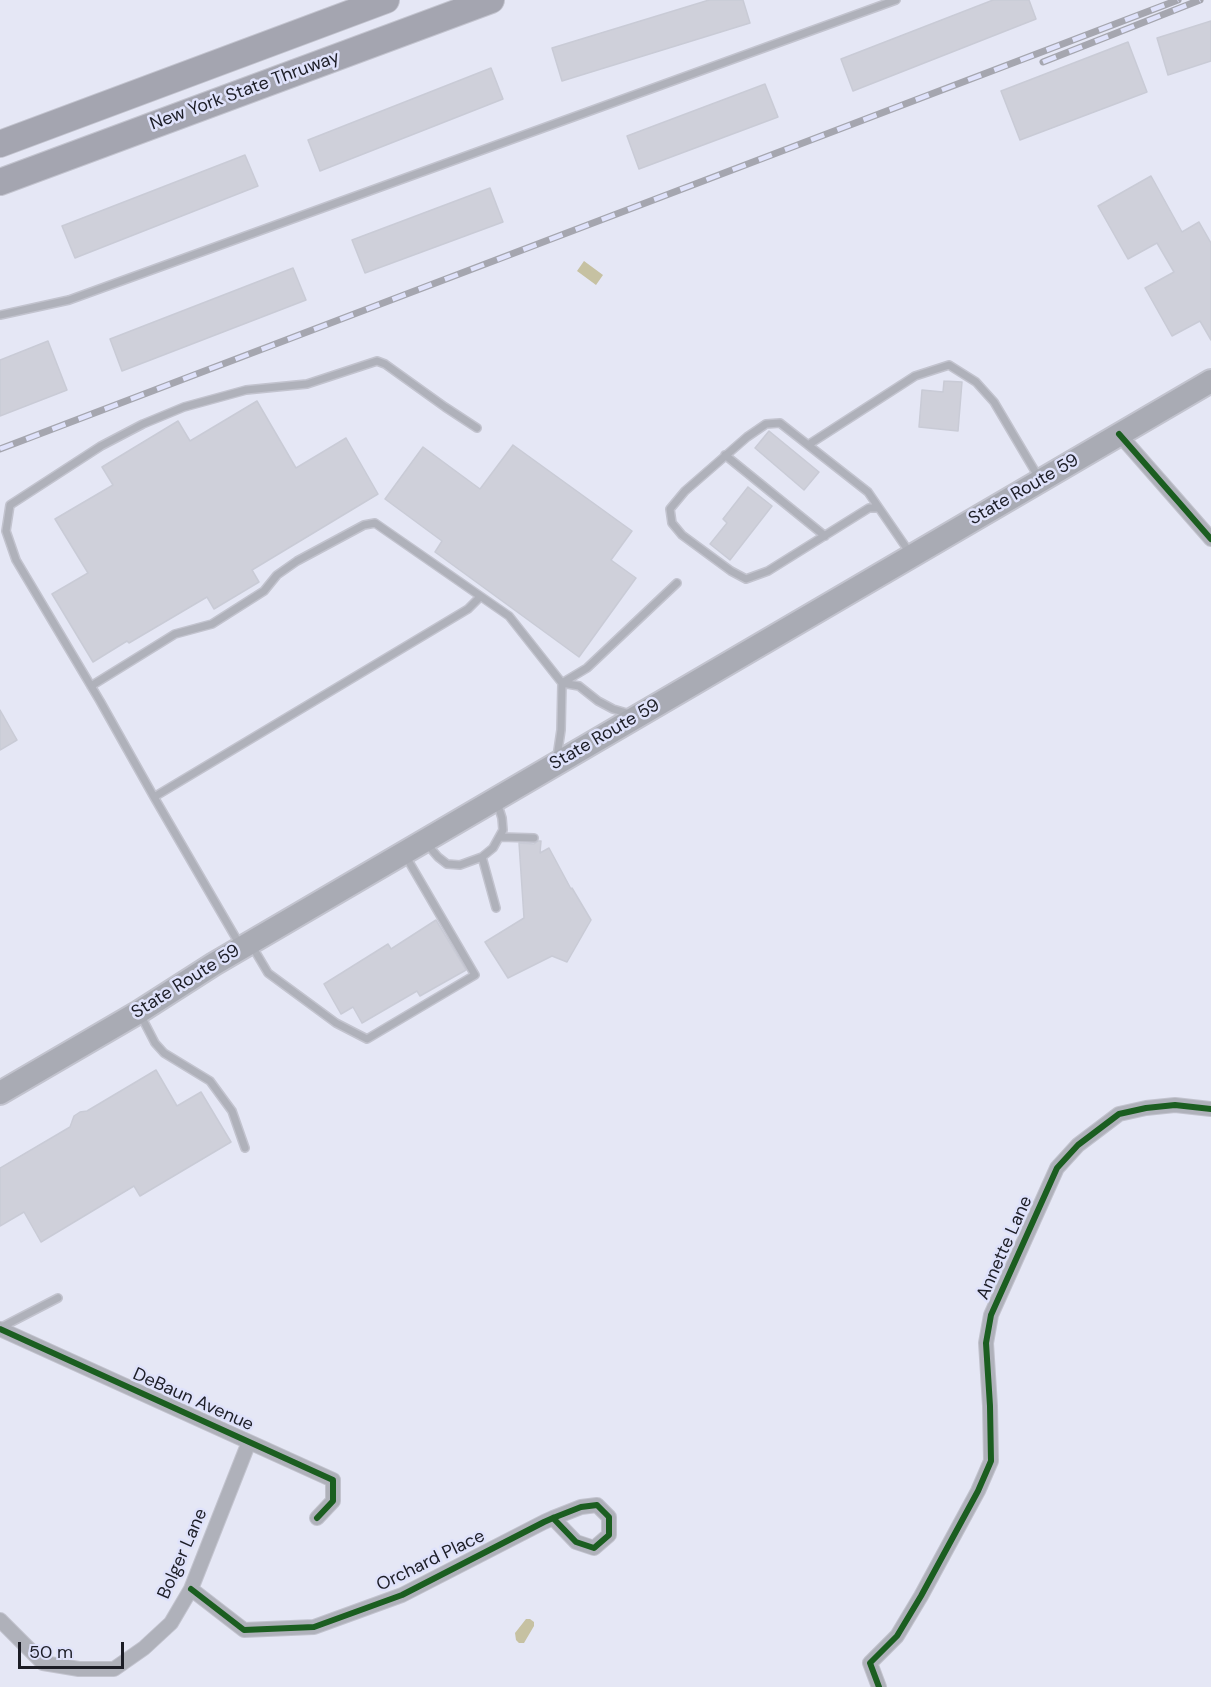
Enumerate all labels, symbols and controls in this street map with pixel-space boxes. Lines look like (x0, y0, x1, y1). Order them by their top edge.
street label: New York State Thruway (147, 47, 343, 135)
street label: State Route 59 (965, 450, 1083, 530)
street label: State Route 59 (546, 695, 664, 775)
street label: State Route 59 (128, 940, 244, 1024)
street label: Annette Lane (973, 1193, 1037, 1303)
street label: DeBaun Avenue (129, 1364, 257, 1436)
street label: Bolger Lane (153, 1505, 213, 1603)
street label: Orchard Place (373, 1525, 489, 1597)
scale bar (21, 1630, 128, 1668)
text: 50 m (29, 1640, 73, 1664)

